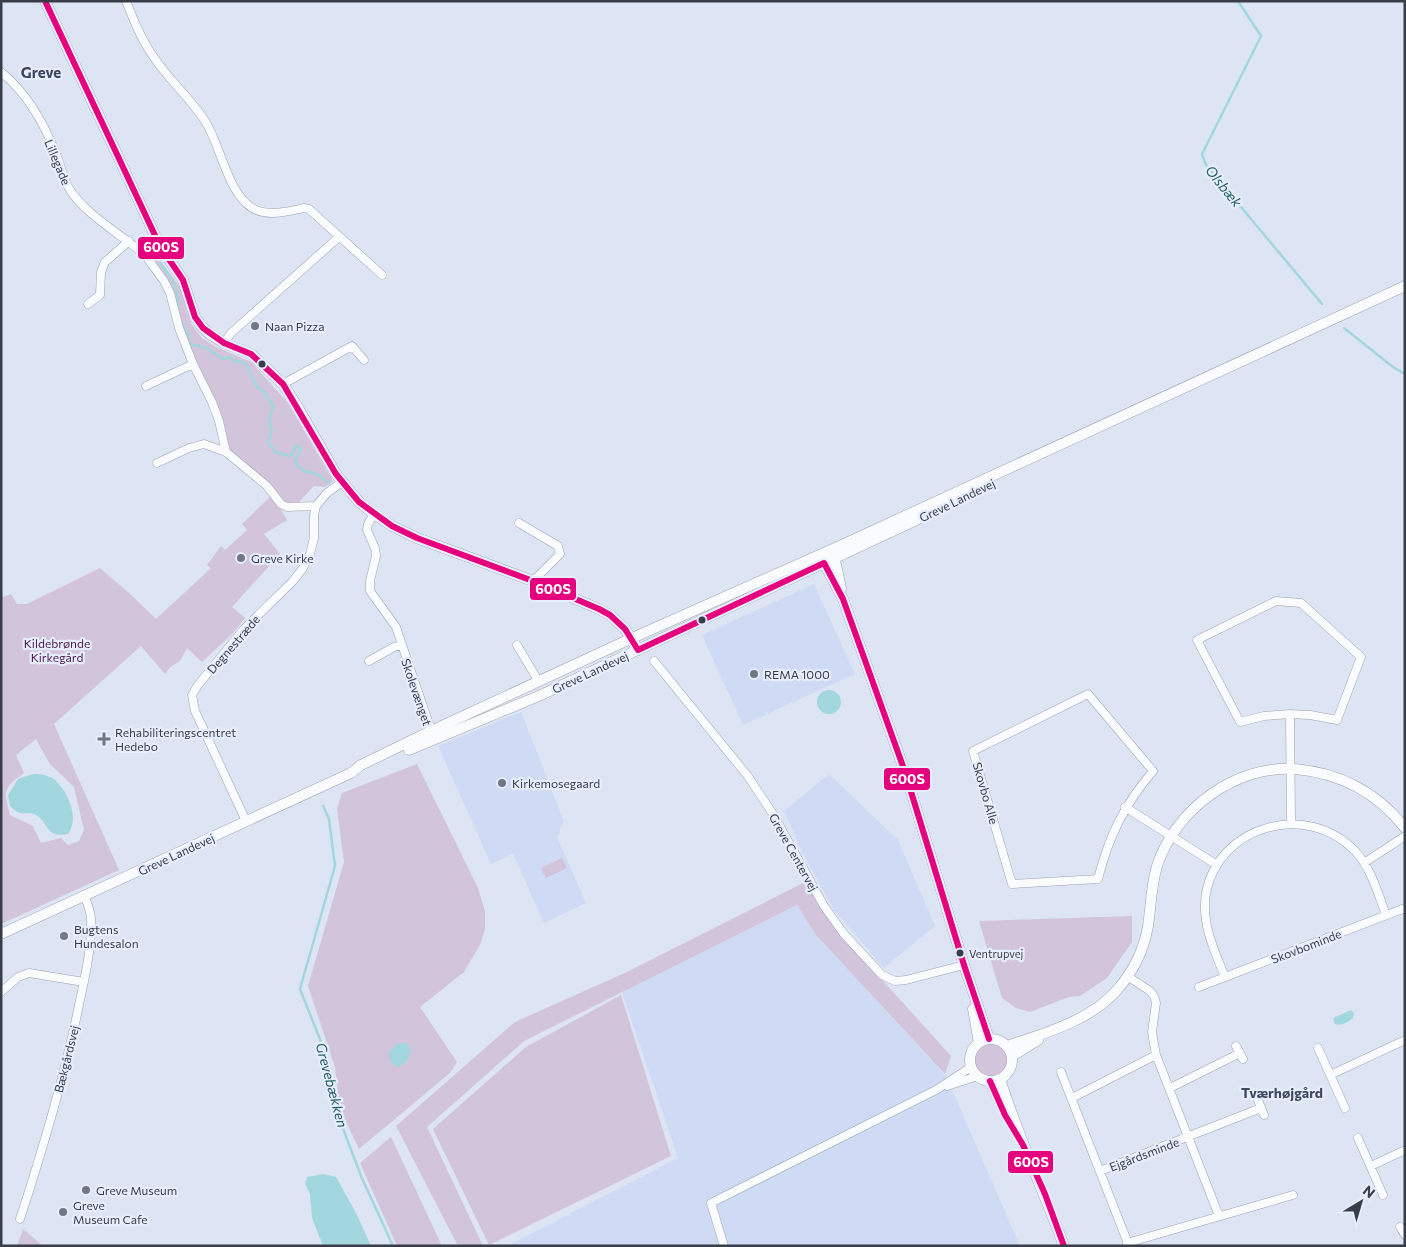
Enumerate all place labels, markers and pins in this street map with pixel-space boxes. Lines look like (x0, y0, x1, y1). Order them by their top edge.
place label: Naan Pizza (265, 319, 325, 333)
marker: Naan Pizza (249, 320, 261, 332)
unlabelled marker (257, 359, 267, 369)
place label: Greve Kirke (251, 551, 314, 565)
marker: Greve Kirke (235, 552, 247, 564)
unlabelled marker (697, 615, 707, 625)
place label: REMA 1000 (764, 667, 830, 681)
marker: REMA 1000 (748, 668, 760, 680)
place label: Rehabiliteringscentret Hedebo (115, 725, 236, 753)
marker: Rehabiliteringscentret Hedebo (97, 732, 111, 746)
place label: Kirkemosegaard (512, 776, 600, 790)
marker: Kirkemosegaard (496, 777, 508, 789)
place label: Bugtens Hundesalon (74, 922, 139, 950)
marker: Bugtens Hundesalon (58, 930, 70, 942)
place label: Ventrupvej (969, 947, 1024, 960)
marker: Ventrupvej (955, 948, 965, 958)
place label: Greve Museum (96, 1183, 177, 1197)
marker: Greve Museum (80, 1184, 92, 1196)
place label: Greve Museum Cafe (73, 1198, 148, 1226)
marker: Greve Museum Cafe (57, 1206, 69, 1218)

